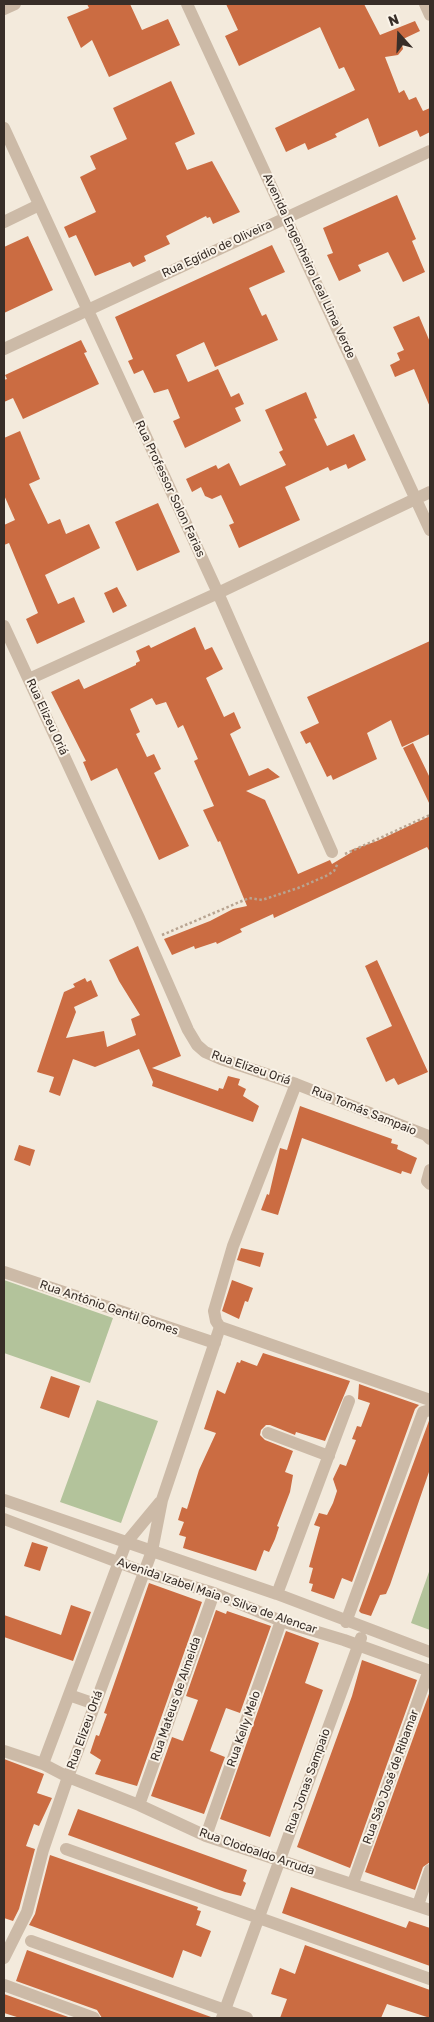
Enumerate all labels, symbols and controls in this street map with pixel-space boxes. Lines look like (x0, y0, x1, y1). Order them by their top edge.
north arrow (374, 10, 424, 60)
text: N (386, 11, 401, 30)
street label: Avenida Engenheiro Leal Lima Verde (260, 171, 358, 361)
street label: Rua Egídio de Oliveira (160, 217, 274, 281)
street label: Rua Professor Solon Farias (132, 418, 208, 560)
street label: Rua Elizeu Oriá (23, 676, 71, 758)
street label: Rua Elizeu Oriá (209, 1048, 293, 1088)
street label: Rua Tomás Sampaio (309, 1083, 419, 1139)
street label: Rua Antônio Gentil Gomes (38, 1277, 180, 1339)
street label: Avenida Izabel Maia e Silva de Alencar (115, 1555, 319, 1637)
street label: Rua Mateus de Almeida (148, 1635, 204, 1763)
street label: Rua Elizeu Oriá (64, 1689, 106, 1771)
street label: Rua Kelly Melo (224, 1689, 264, 1769)
street label: Rua São José de Ribamar (360, 1708, 422, 1846)
street label: Rua Jonas Sampaio (282, 1727, 334, 1835)
street label: Rua Clodoaldo Arruda (197, 1825, 317, 1879)

